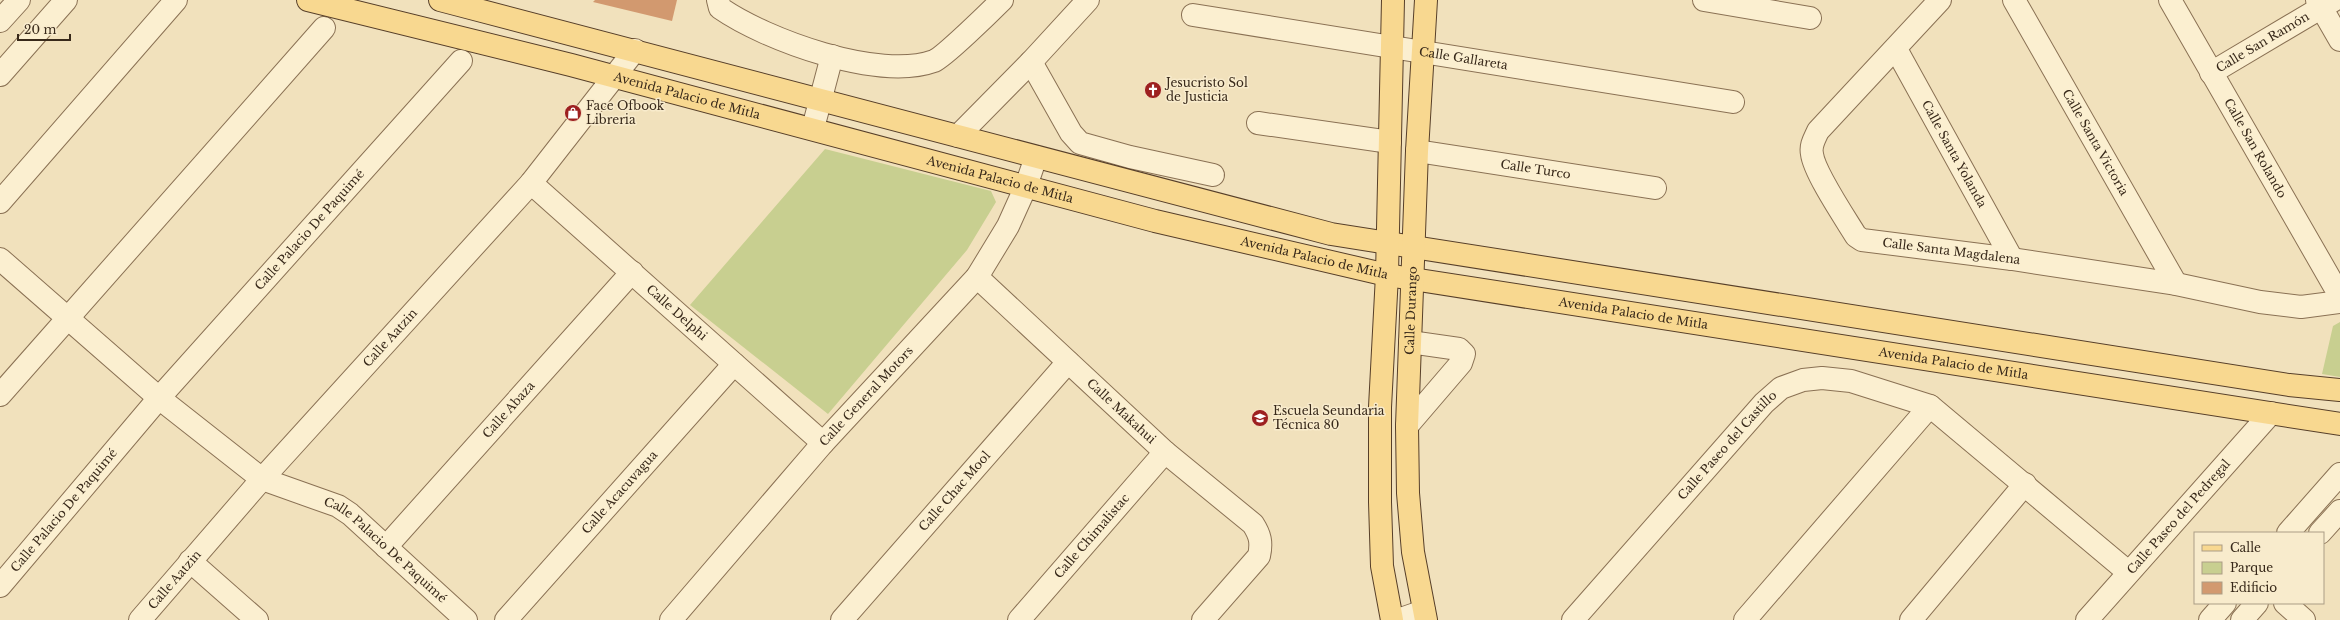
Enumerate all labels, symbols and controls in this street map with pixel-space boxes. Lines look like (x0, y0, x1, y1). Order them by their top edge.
street label: Calle San Ramón (2213, 9, 2312, 75)
scale bar (18, 16, 70, 42)
text: 20 m (24, 22, 56, 37)
street label: Calle Gallareta (1418, 44, 1509, 73)
street label: Avenida Palacio de Mitla (611, 69, 762, 122)
place label: Jesucristo Sol de Justicia (1164, 75, 1248, 104)
church icon: Jesucristo Sol de Justicia (1143, 80, 1163, 100)
street label: Calle Santa Victoria (2059, 86, 2132, 198)
street label: Calle San Rolando (2221, 95, 2290, 201)
place label: Face Ofbook Libreria (586, 98, 665, 127)
street label: Calle Santa Yolanda (1919, 98, 1990, 210)
shop icon: Face Ofbook Libreria (563, 103, 583, 123)
street label: Avenida Palacio de Mitla (924, 152, 1075, 206)
street label: Calle Turco (1499, 156, 1572, 182)
street label: Calle Palacio De Paquimé (251, 166, 367, 293)
street label: Avenida Palacio de Mitla (1238, 233, 1390, 282)
street label: Calle Santa Magdalena (1882, 235, 2022, 267)
street label: Calle Durango (1402, 266, 1420, 355)
street label: Calle Delphi (643, 281, 710, 343)
street label: Avenida Palacio de Mitla (1557, 294, 1710, 332)
street label: Calle Aatzin (360, 305, 420, 370)
street label: Calle General Motors (816, 343, 916, 449)
street label: Avenida Palacio de Mitla (1877, 344, 2030, 382)
street label: Calle Makahui (1084, 375, 1159, 447)
street label: Calle Abaza (479, 378, 538, 441)
street label: Calle Paseo del Castillo (1674, 387, 1780, 503)
place label: Escuela Seundaria Técnica 80 (1273, 403, 1385, 432)
school or university icon: Escuela Seundaria Técnica 80 (1250, 408, 1270, 428)
street label: Calle Palacio De Paquimé (7, 445, 120, 575)
street label: Calle Acacuvagua (578, 447, 661, 537)
street label: Calle Chac Mool (915, 448, 993, 534)
street label: Calle Paseo del Pedregal (2123, 456, 2233, 577)
street label: Calle Chimalistac (1051, 490, 1133, 581)
street label: Calle Palacio De Paquimé (322, 494, 450, 606)
legend (2194, 532, 2324, 604)
text: Calle (2230, 540, 2261, 555)
street label: Calle Aatzin (145, 547, 204, 612)
text: Parque (2230, 560, 2273, 575)
text: Edificio (2230, 580, 2277, 595)

